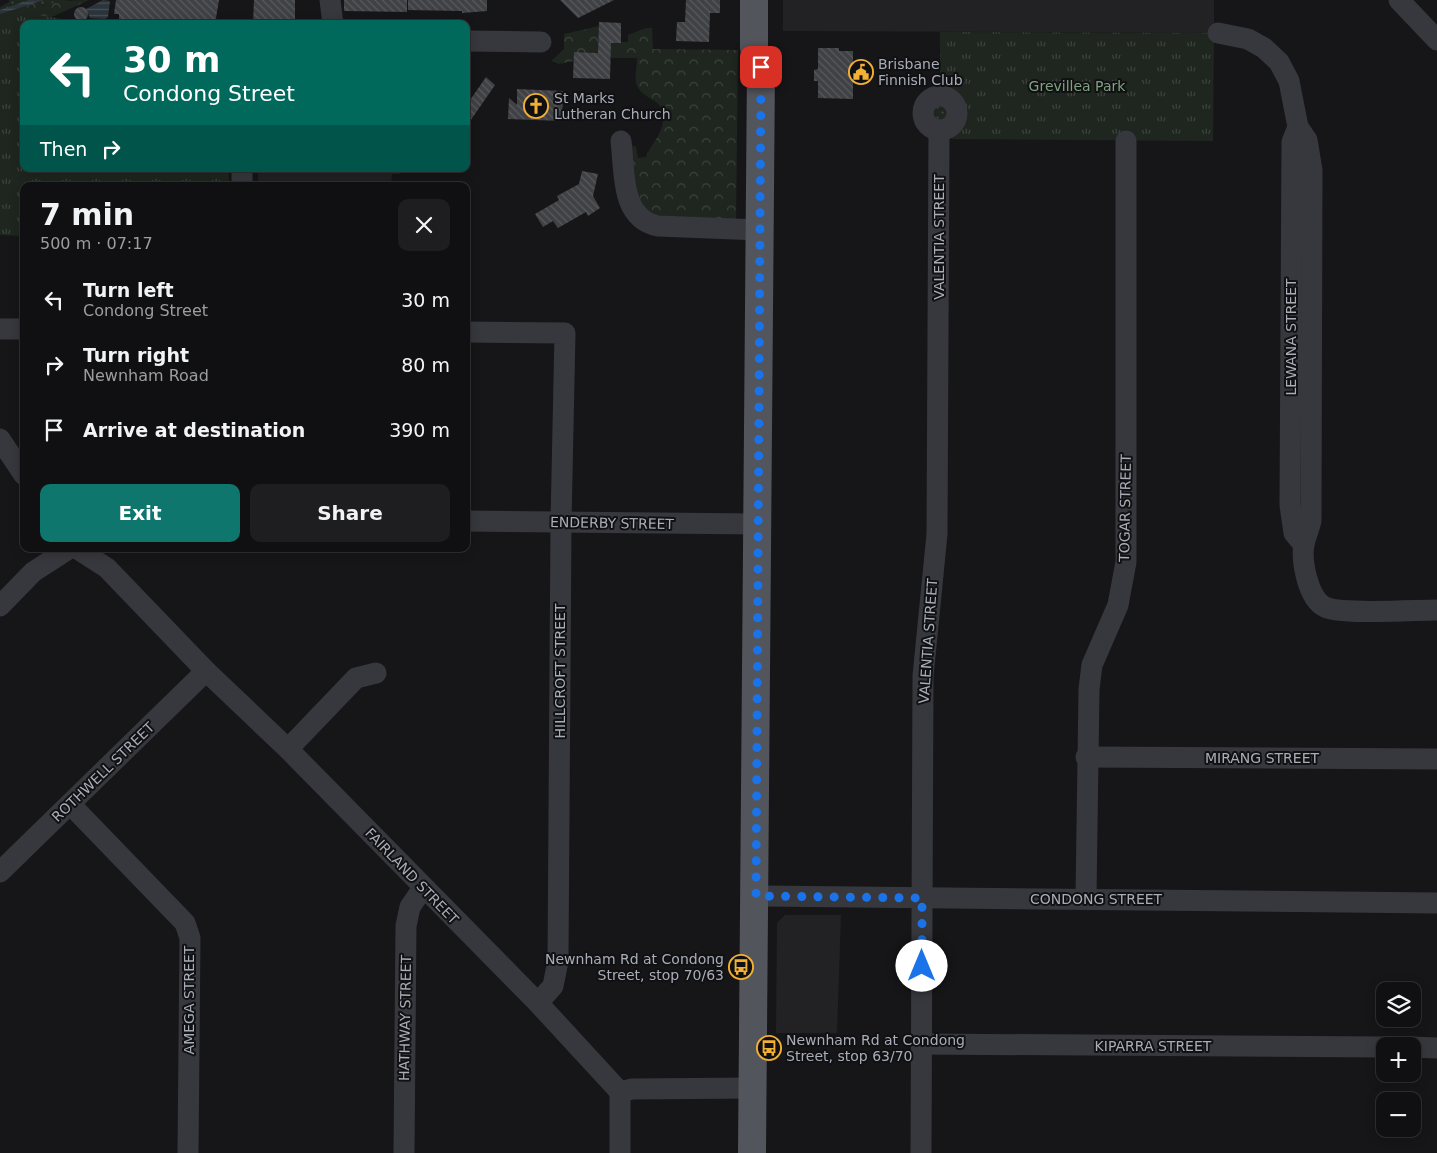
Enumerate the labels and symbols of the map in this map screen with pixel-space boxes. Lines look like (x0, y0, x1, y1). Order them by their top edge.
pin (740, 46, 782, 88)
place label: Brisbane Finnish Club (878, 56, 963, 88)
public building icon: Brisbane Finnish Club (848, 59, 874, 85)
park label: Grevillea Park (1029, 78, 1126, 94)
place label: St Marks Lutheran Church (554, 90, 671, 122)
church icon: St Marks Lutheran Church (523, 93, 549, 119)
street label: VALENTIA STREET (931, 174, 947, 300)
street label: LEWANA STREET (1283, 278, 1299, 396)
street label: TOGAR STREET (1116, 454, 1134, 563)
street label: ENDERBY STREET (550, 514, 675, 532)
street label: VALENTIA STREET (916, 577, 940, 704)
street label: HILLCROFT STREET (552, 603, 568, 739)
street label: ROTHWELL STREET (49, 719, 158, 825)
street label: MIRANG STREET (1205, 750, 1320, 766)
street label: FAIRLAND STREET (362, 825, 462, 928)
street label: CONDONG STREET (1030, 891, 1163, 907)
position arrow (895, 939, 947, 991)
street label: AMEGA STREET (181, 945, 197, 1054)
place label: Newnham Rd at Condong Street, stop 70/63 (545, 951, 724, 983)
street label: HATHWAY STREET (396, 954, 414, 1081)
bus stop icon: Newnham Rd at Condong Street, stop 70/63 (728, 954, 754, 980)
place label: Newnham Rd at Condong Street, stop 63/70 (786, 1032, 965, 1064)
bus stop icon: Newnham Rd at Condong Street, stop 63/70 (756, 1035, 782, 1061)
street label: KIPARRA STREET (1095, 1038, 1212, 1054)

